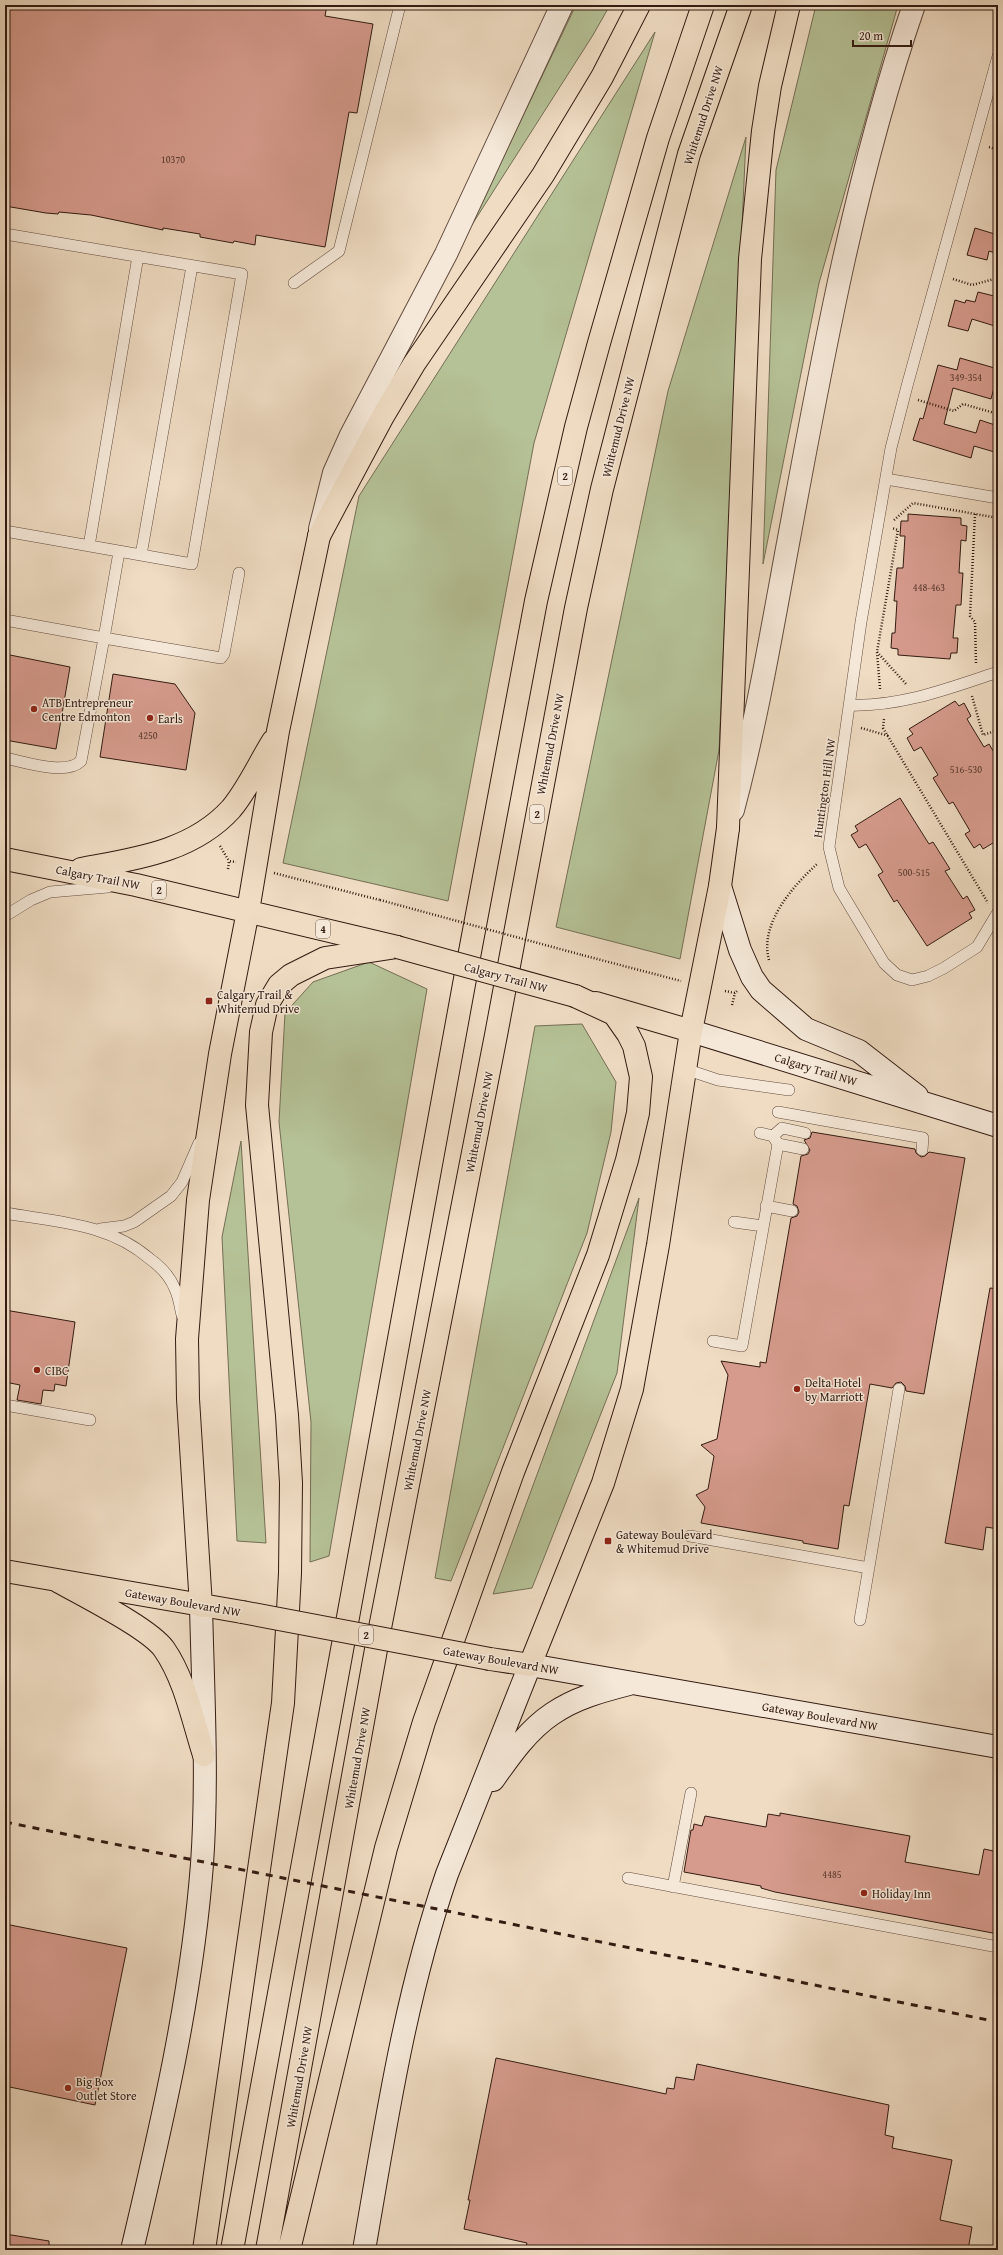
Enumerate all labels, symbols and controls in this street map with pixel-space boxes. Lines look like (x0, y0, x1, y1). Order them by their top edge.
scale bar (853, 22, 911, 48)
text: 20 m (859, 27, 883, 44)
street label: Whitemud Drive NW (679, 63, 727, 167)
house number: 10370 (161, 152, 185, 167)
house number: 349-354 (950, 370, 982, 385)
street label: Whitemud Drive NW (597, 374, 639, 479)
road number: 2 (558, 467, 572, 485)
house number: 448-463 (913, 580, 945, 595)
street label: Whitemud Drive NW (532, 691, 568, 796)
place label: ATB Entrepreneur Centre Edmonton (42, 694, 133, 725)
marker: ATB Entrepreneur Centre Edmonton (29, 704, 39, 714)
place label: Earls (158, 710, 183, 727)
marker: Earls (145, 713, 155, 723)
house number: 4250 (138, 728, 158, 743)
street label: Huntington Hill NW (809, 737, 839, 839)
house number: 516-530 (950, 762, 982, 777)
road number: 2 (530, 805, 544, 823)
street label: Calgary Trail NW (54, 861, 142, 894)
house number: 500-515 (898, 865, 930, 880)
road number: 2 (152, 881, 166, 899)
road number: 4 (316, 920, 330, 938)
street label: Calgary Trail NW (463, 958, 550, 996)
place label: Calgary Trail & Whitemud Drive (217, 986, 300, 1017)
marker: Calgary Trail & Whitemud Drive (204, 996, 214, 1006)
street label: Calgary Trail NW (773, 1048, 860, 1090)
street label: Whitemud Drive NW (461, 1069, 497, 1174)
place label: CIBC (45, 1362, 69, 1379)
marker: CIBC (32, 1365, 42, 1375)
place label: Delta Hotel by Marriott (805, 1374, 864, 1405)
marker: Delta Hotel by Marriott (792, 1384, 802, 1394)
street label: Whitemud Drive NW (399, 1387, 435, 1492)
place label: Gateway Boulevard & Whitemud Drive (616, 1526, 713, 1557)
marker: Gateway Boulevard & Whitemud Drive (603, 1536, 613, 1546)
street label: Gateway Boulevard NW (124, 1583, 243, 1621)
road number: 2 (359, 1626, 373, 1644)
street label: Gateway Boulevard NW (442, 1641, 561, 1679)
street label: Gateway Boulevard NW (761, 1697, 880, 1735)
street label: Whitemud Drive NW (340, 1705, 374, 1810)
house number: 4485 (822, 1867, 842, 1882)
place label: Holiday Inn (872, 1885, 931, 1902)
marker: Holiday Inn (859, 1888, 869, 1898)
street label: Whitemud Drive NW (282, 2024, 316, 2129)
place label: Big Box Outlet Store (76, 2073, 137, 2104)
marker: Big Box Outlet Store (63, 2083, 73, 2093)

